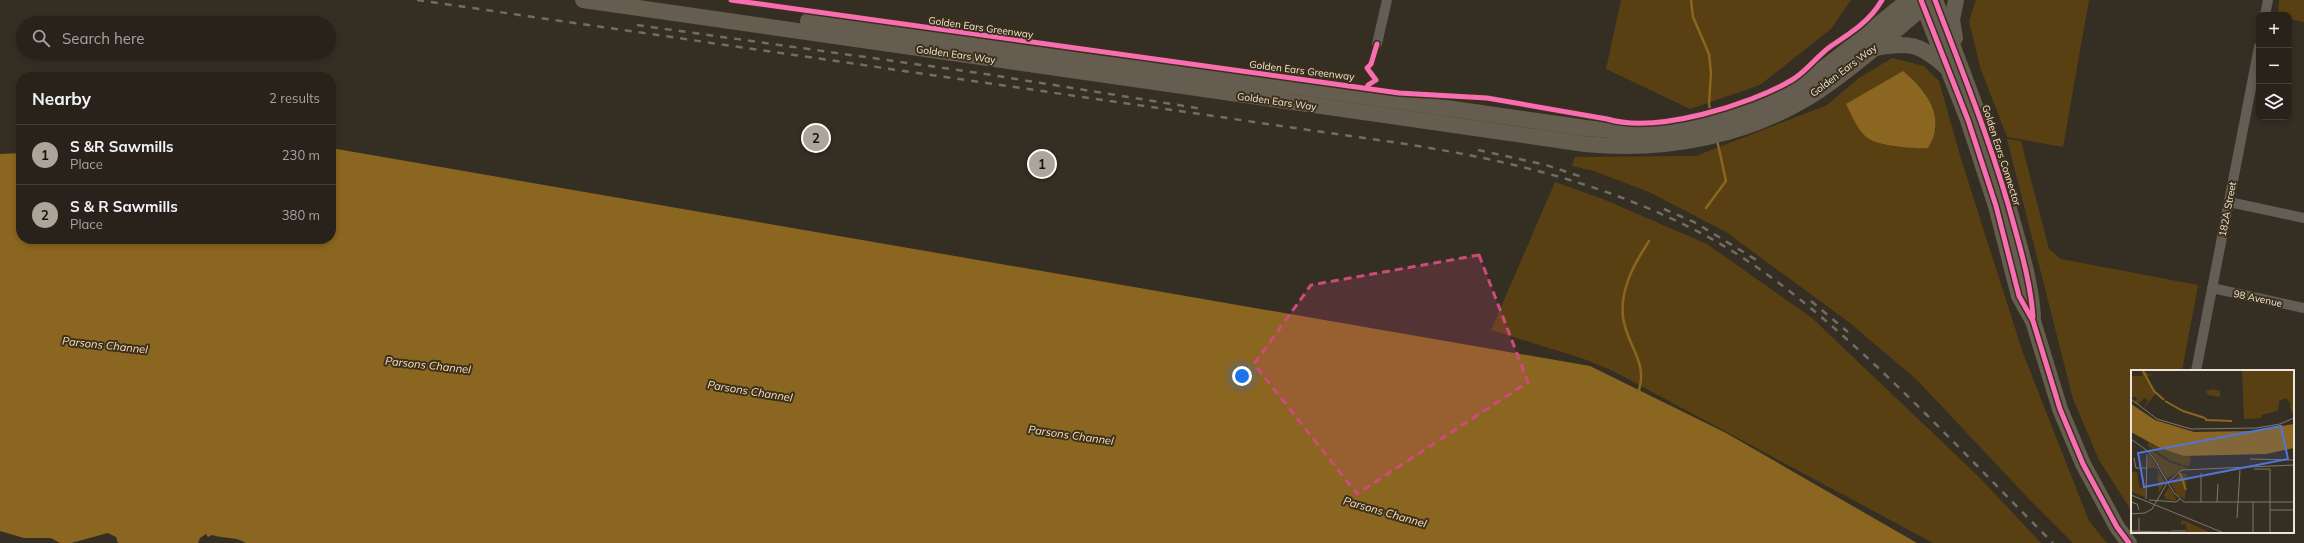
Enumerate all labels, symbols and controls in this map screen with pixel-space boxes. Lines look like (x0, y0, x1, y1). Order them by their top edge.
map controls (2256, 12, 2292, 120)
button: + (2256, 12, 2292, 48)
street label: Golden Ears Greenway (928, 14, 1035, 41)
search box (16, 16, 336, 60)
icon: search (30, 27, 52, 49)
text: Search here (62, 29, 144, 48)
street label: Golden Ears Way (1807, 41, 1880, 100)
street label: Golden Ears Way (915, 42, 997, 67)
button: − (2256, 48, 2292, 84)
street label: Golden Ears Greenway (1249, 58, 1356, 83)
button: layers (2256, 84, 2292, 120)
text: Nearby (32, 88, 91, 109)
street label: Golden Ears Way (1236, 89, 1318, 114)
text: 2 results (269, 90, 320, 106)
street label: Golden Ears Connector (1979, 103, 2024, 208)
pin: 2 (803, 123, 829, 153)
text: S &R Sawmills (70, 137, 174, 156)
text: 1 (41, 147, 49, 163)
text: 230 m (282, 147, 320, 163)
pin: 1 (1029, 149, 1055, 179)
text: Place (70, 156, 103, 172)
street label: 182A Street (2216, 180, 2239, 238)
text: S & R Sawmills (70, 197, 178, 216)
text: 2 (41, 207, 49, 223)
text: 380 m (282, 207, 320, 223)
text: Place (70, 216, 103, 232)
street label: 98 Avenue (2232, 287, 2283, 310)
water label: Parsons Channel (61, 334, 149, 356)
water label: Parsons Channel (384, 354, 472, 376)
your location (1232, 366, 1252, 386)
inset map (2131, 370, 2294, 533)
water label: Parsons Channel (706, 377, 794, 405)
water label: Parsons Channel (1027, 422, 1115, 448)
water label: Parsons Channel (1342, 493, 1429, 531)

